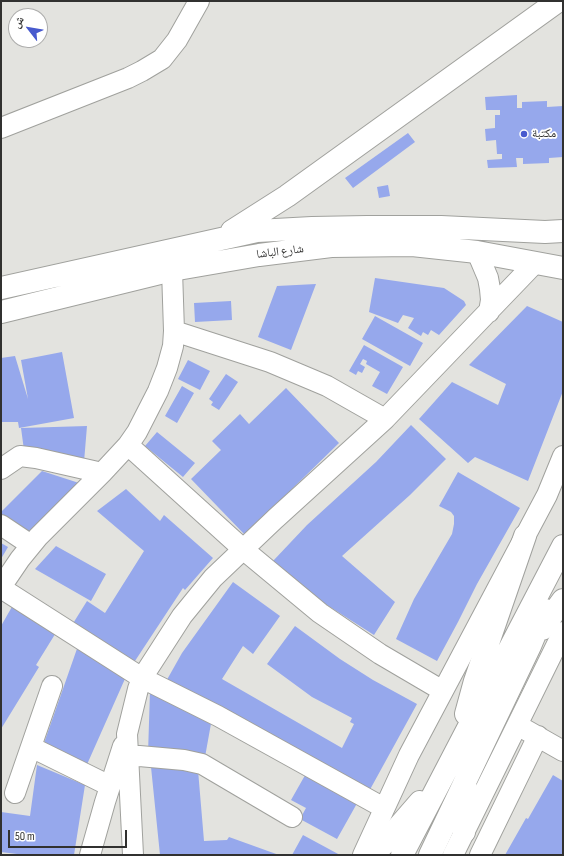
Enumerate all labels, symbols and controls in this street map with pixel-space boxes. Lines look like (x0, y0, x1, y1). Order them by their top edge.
north arrow (8, 8, 48, 48)
text: ش (10, 14, 27, 30)
place label: مكتبة (532, 127, 556, 141)
marker: مكتبة (519, 129, 529, 139)
street label: شارع الباشا (256, 242, 304, 262)
scale bar (10, 822, 129, 848)
text: 50 m (15, 829, 35, 844)

